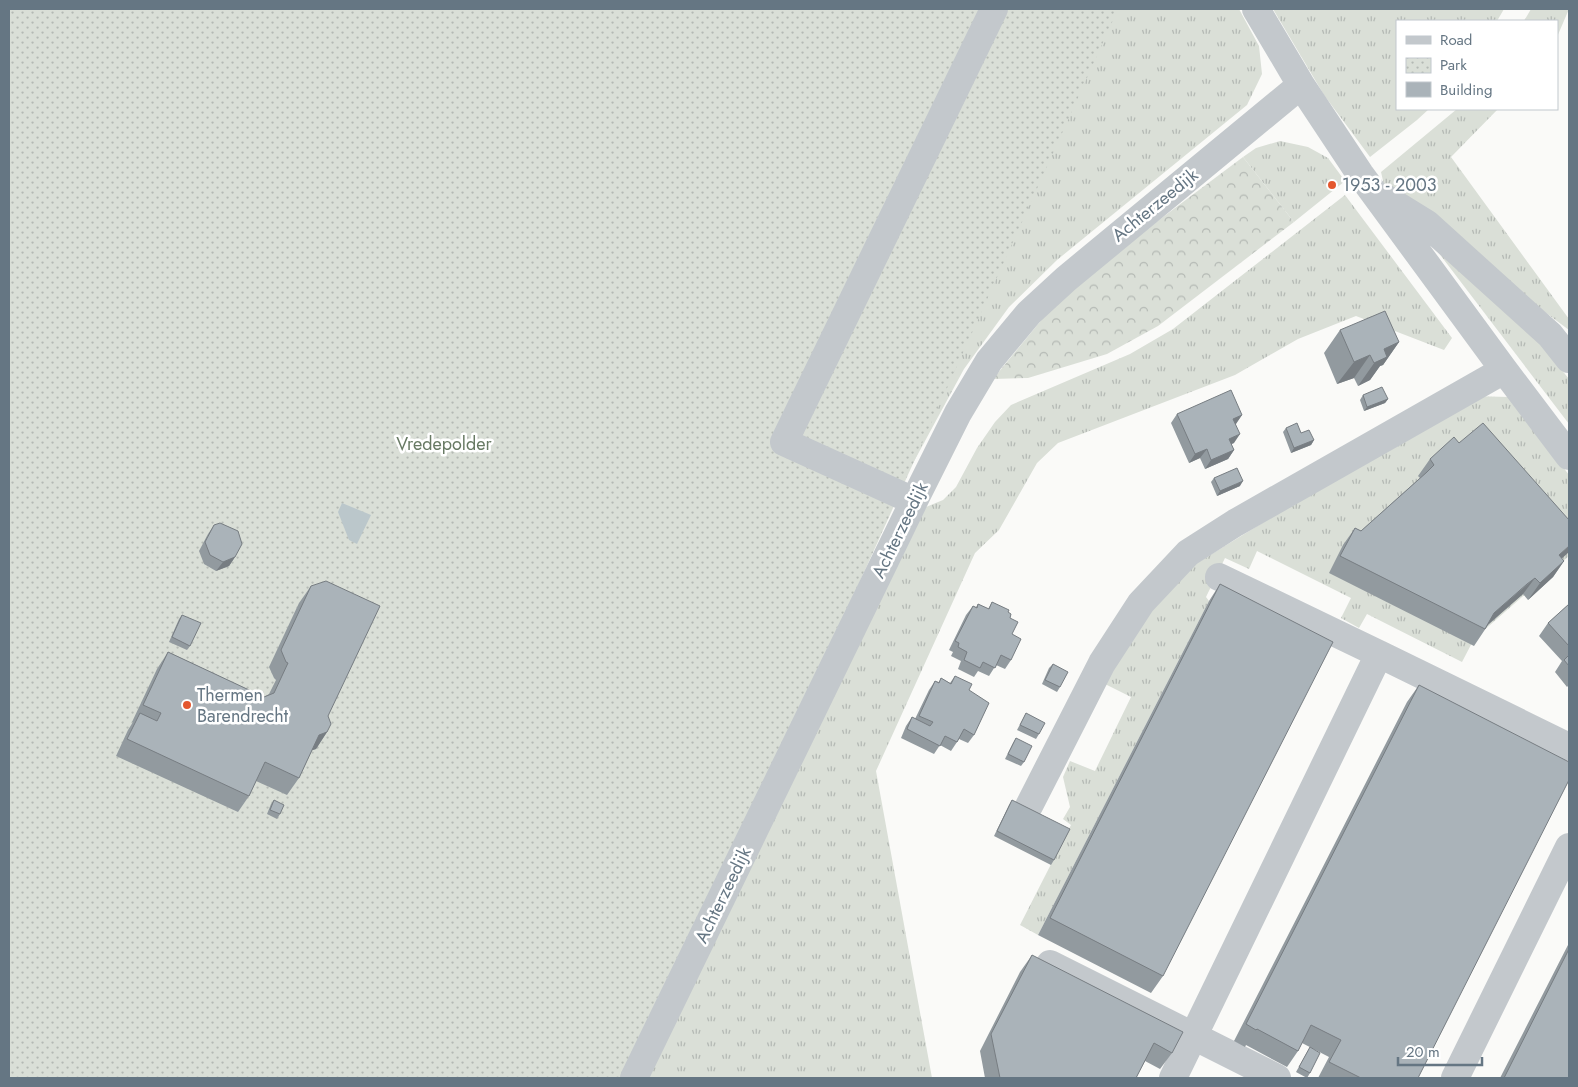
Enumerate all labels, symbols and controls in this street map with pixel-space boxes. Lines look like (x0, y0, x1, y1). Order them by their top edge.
legend (1396, 20, 1558, 110)
text: Road (1440, 29, 1472, 51)
text: Park (1440, 54, 1467, 76)
text: Building (1440, 79, 1492, 101)
street label: Achterzeedijk (1106, 162, 1204, 248)
place label: 1953 - 2003 (1342, 172, 1437, 198)
marker: 1953 - 2003 (1326, 179, 1338, 191)
park label: Vredepolder (396, 431, 492, 457)
street label: Achterzeedijk (865, 477, 935, 583)
place label: Thermen Barendrecht (197, 682, 289, 729)
marker: Thermen Barendrecht (181, 699, 193, 711)
street label: Achterzeedijk (688, 842, 758, 948)
scale bar (1398, 1034, 1482, 1066)
text: 20 m (1406, 1041, 1440, 1063)

